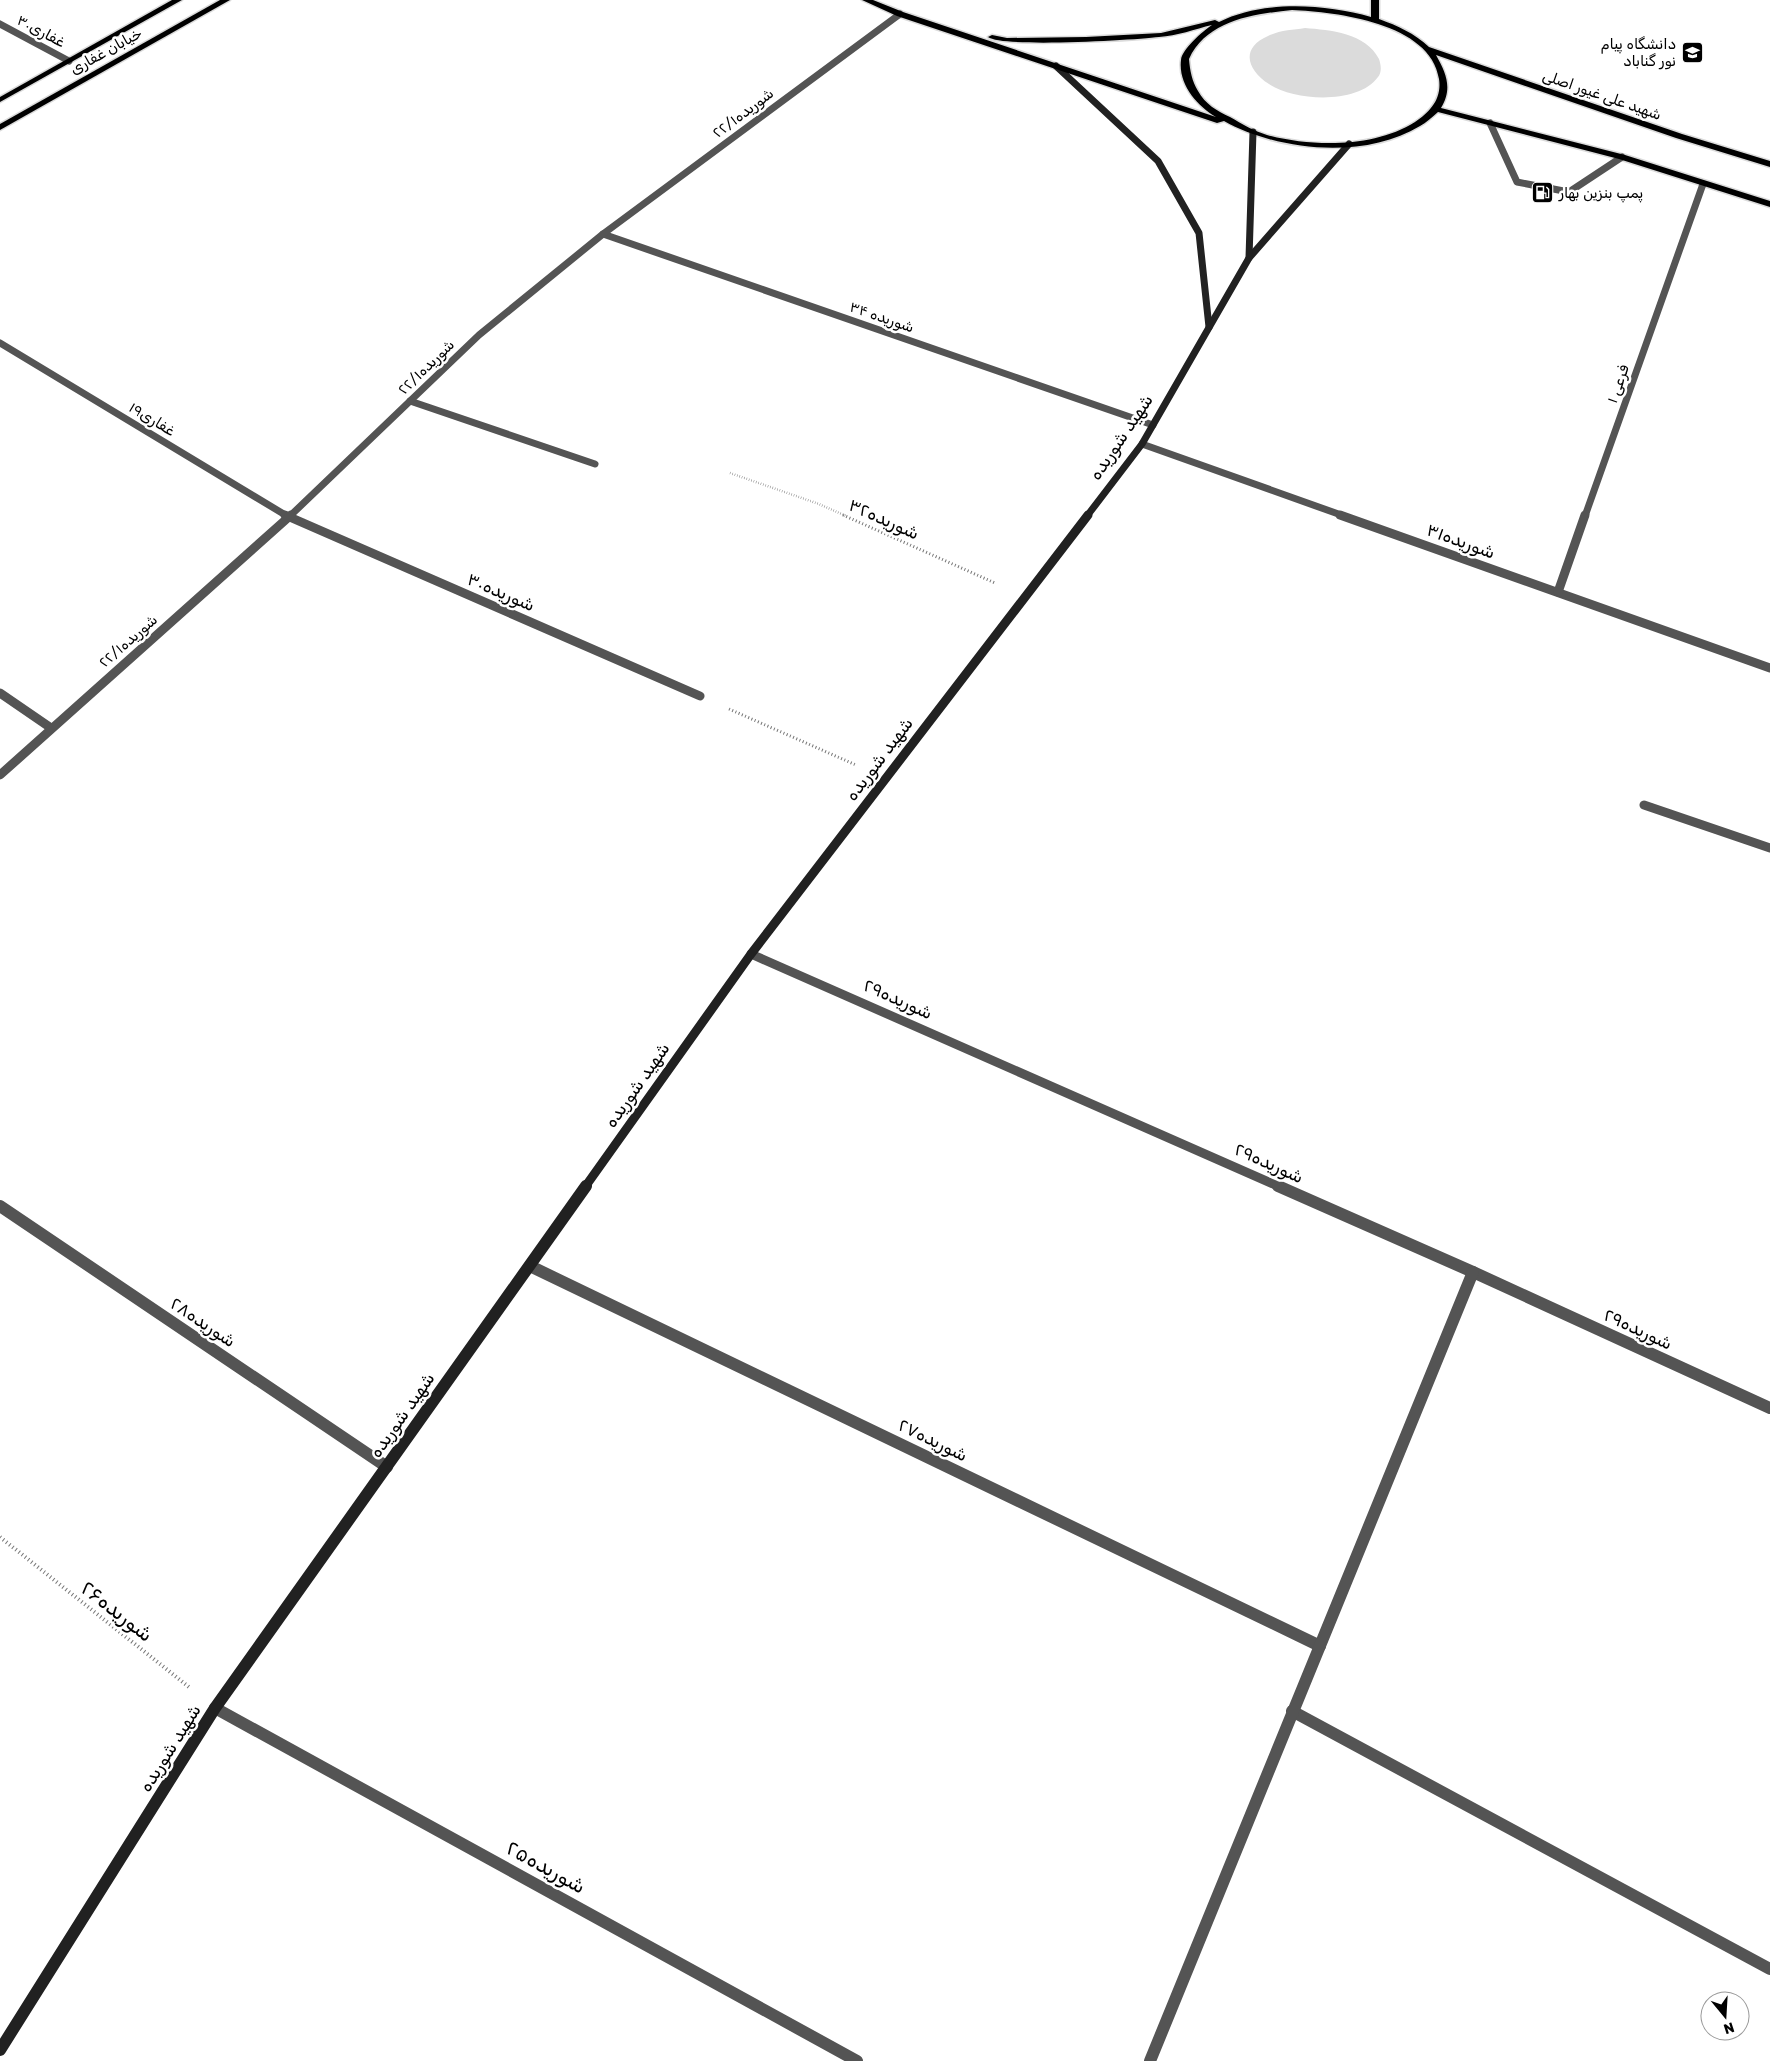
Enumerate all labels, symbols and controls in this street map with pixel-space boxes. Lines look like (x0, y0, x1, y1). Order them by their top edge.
street label: غفاری۳۰ (14, 11, 68, 51)
street label: خیابان غفاری (67, 24, 145, 78)
place label: دانشگاه پیام نور گناباد (1601, 35, 1676, 70)
school or university icon: دانشگاه پیام نور گناباد (1680, 41, 1704, 65)
street label: شهید علی غیور اصلی (1540, 66, 1664, 124)
street label: شوریده۲۲/۱ (709, 84, 777, 142)
fuel station icon: پمپ بنزین بهار (1531, 181, 1555, 205)
place label: پمپ بنزین بهار (1558, 184, 1643, 203)
street label: شوریده ۳۴ (847, 298, 917, 336)
street label: شوریده۲۲/۱ (394, 336, 458, 398)
street label: فرعی ۱ (1603, 362, 1633, 406)
street label: شهید شوریده (1084, 390, 1158, 484)
street label: غفاری۱۹ (126, 398, 178, 440)
street label: شوریده۳۲ (845, 494, 923, 544)
street label: شوریده۳۱ (1424, 518, 1498, 564)
street label: شوریده۳۰ (464, 568, 538, 616)
street label: شوریده۲۲/۱ (95, 611, 161, 671)
street label: شهید شوریده (840, 713, 918, 805)
street label: شوریده۲۹ (860, 974, 936, 1024)
street label: شهید شوریده (600, 1038, 674, 1132)
street label: شوریده۲۹ (1231, 1138, 1307, 1188)
street label: شوریده۲۸ (166, 1292, 240, 1352)
street label: شوریده۲۹ (1600, 1303, 1676, 1355)
street label: شهید شوریده (365, 1368, 439, 1462)
street label: شوریده۲۷ (895, 1414, 971, 1466)
street label: شوریده۲۶ (76, 1575, 158, 1647)
street label: شهید شوریده (134, 1700, 206, 1796)
street label: شوریده۲۵ (502, 1835, 590, 1899)
north arrow (1700, 1991, 1750, 2041)
text: N (1721, 2018, 1736, 2038)

